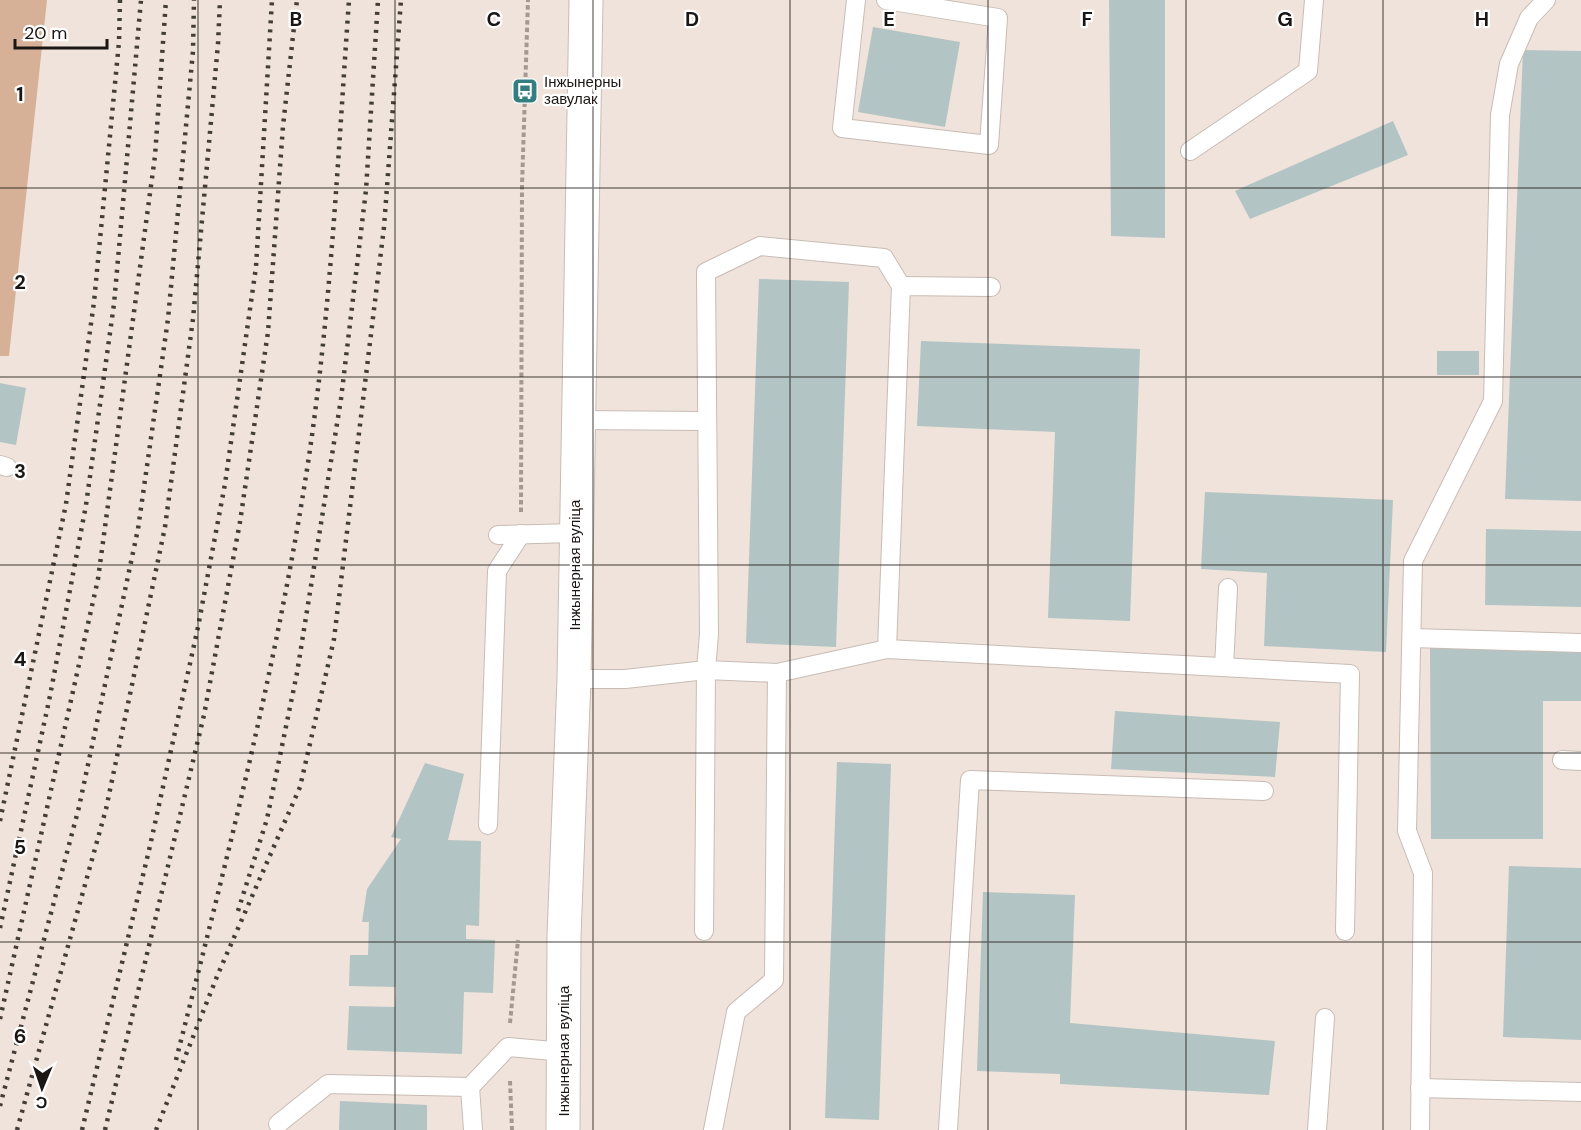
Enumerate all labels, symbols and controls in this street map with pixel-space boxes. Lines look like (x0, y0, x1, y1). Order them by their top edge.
text: B (290, 6, 302, 32)
text: C (487, 6, 501, 32)
text: D (685, 6, 699, 32)
text: E (883, 6, 895, 32)
text: F (1081, 6, 1093, 32)
text: G (1277, 6, 1293, 32)
text: H (1475, 6, 1489, 32)
scale bar (15, 12, 106, 50)
text: 20 m (24, 21, 67, 45)
place label: Інжынерны завулак (544, 72, 621, 109)
bus stop icon: Інжынерны завулак (510, 76, 540, 106)
text: 1 (16, 81, 24, 107)
text: 2 (14, 269, 26, 295)
text: 3 (14, 458, 26, 484)
street label: Інжынерная вуліца (565, 499, 585, 630)
text: 4 (14, 646, 27, 672)
text: 5 (14, 834, 26, 860)
street label: Інжынерная вуліца (554, 985, 574, 1116)
text: 6 (14, 1023, 26, 1049)
north arrow (12, 1058, 72, 1118)
text: С (35, 1092, 48, 1113)

